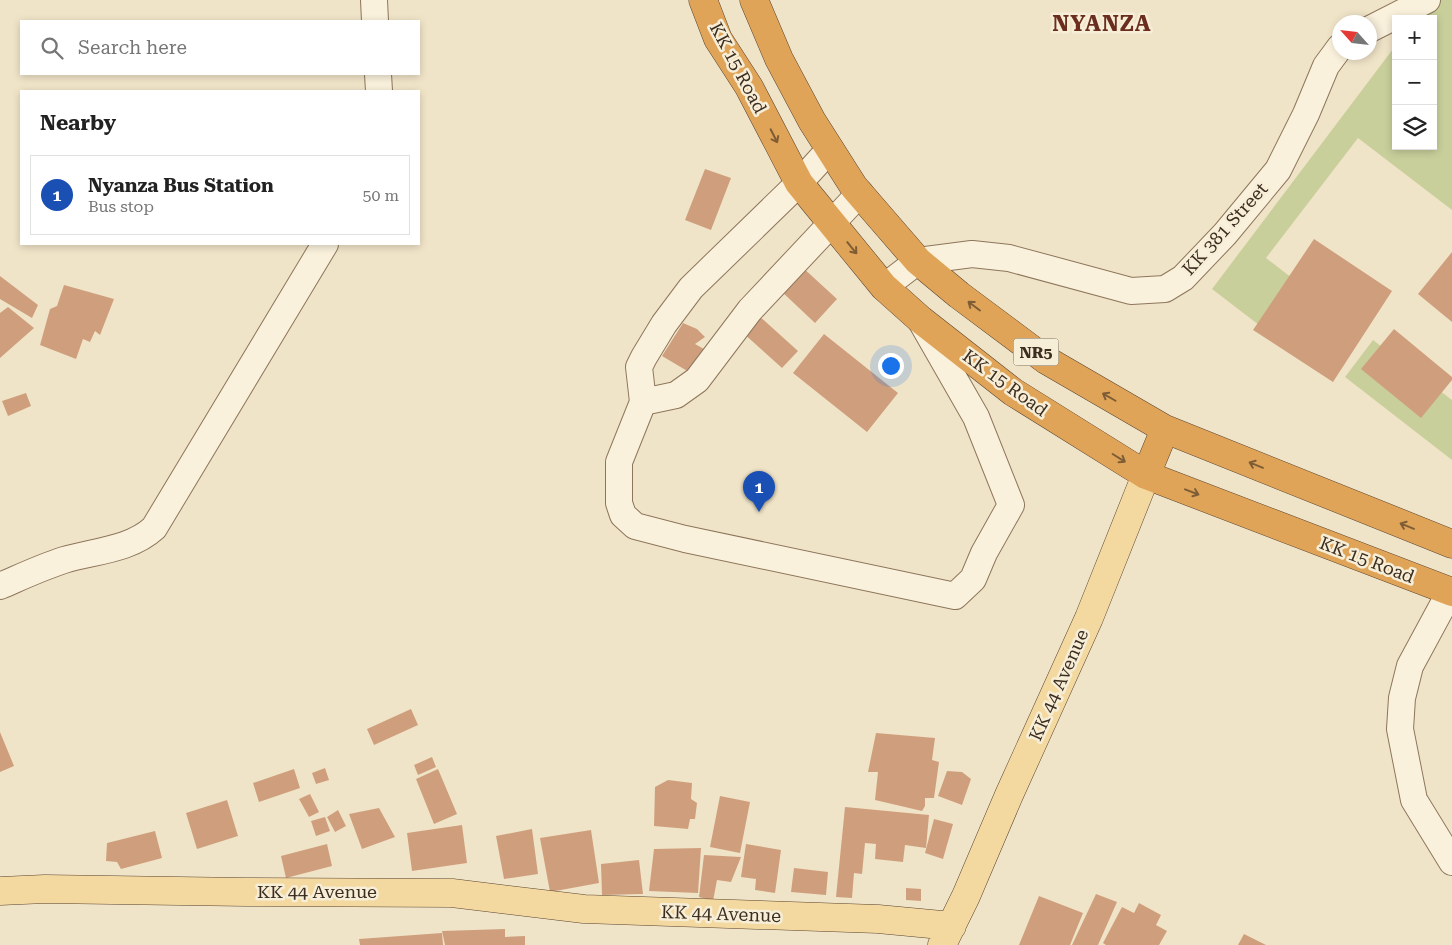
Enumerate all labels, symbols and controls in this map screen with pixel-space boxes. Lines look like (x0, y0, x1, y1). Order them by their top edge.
district label: NYANZA (1052, 11, 1152, 36)
north arrow (1332, 15, 1377, 60)
map controls (1392, 15, 1437, 150)
button: + (1392, 15, 1437, 60)
street label: KK 15 Road (706, 19, 771, 117)
search box (20, 20, 420, 75)
icon: search (38, 34, 66, 62)
text: Search here (78, 36, 187, 59)
button: − (1392, 60, 1437, 105)
button: layers (1392, 105, 1437, 150)
text: Nearby (40, 111, 116, 135)
one-way arrow (770, 128, 779, 143)
text: Nyanza Bus Station (88, 174, 274, 197)
street label: KK 381 Street (1178, 178, 1272, 279)
text: 1 (53, 186, 61, 205)
text: 50 m (362, 186, 399, 205)
text: Bus stop (88, 197, 154, 216)
one-way arrow (846, 241, 857, 254)
one-way arrow (968, 301, 981, 312)
road number: NR5 (1014, 338, 1058, 366)
street label: KK 15 Road (959, 345, 1052, 421)
your location (878, 353, 904, 379)
one-way arrow (1102, 391, 1117, 401)
one-way arrow (1111, 453, 1125, 463)
one-way arrow (1249, 460, 1264, 469)
pin: 1 (743, 471, 775, 512)
one-way arrow (1184, 488, 1199, 498)
one-way arrow (1400, 520, 1415, 530)
street label: KK 15 Road (1317, 532, 1418, 587)
street label: KK 44 Avenue (1025, 626, 1093, 744)
street label: KK 44 Avenue (257, 881, 377, 902)
street label: KK 44 Avenue (661, 901, 781, 926)

